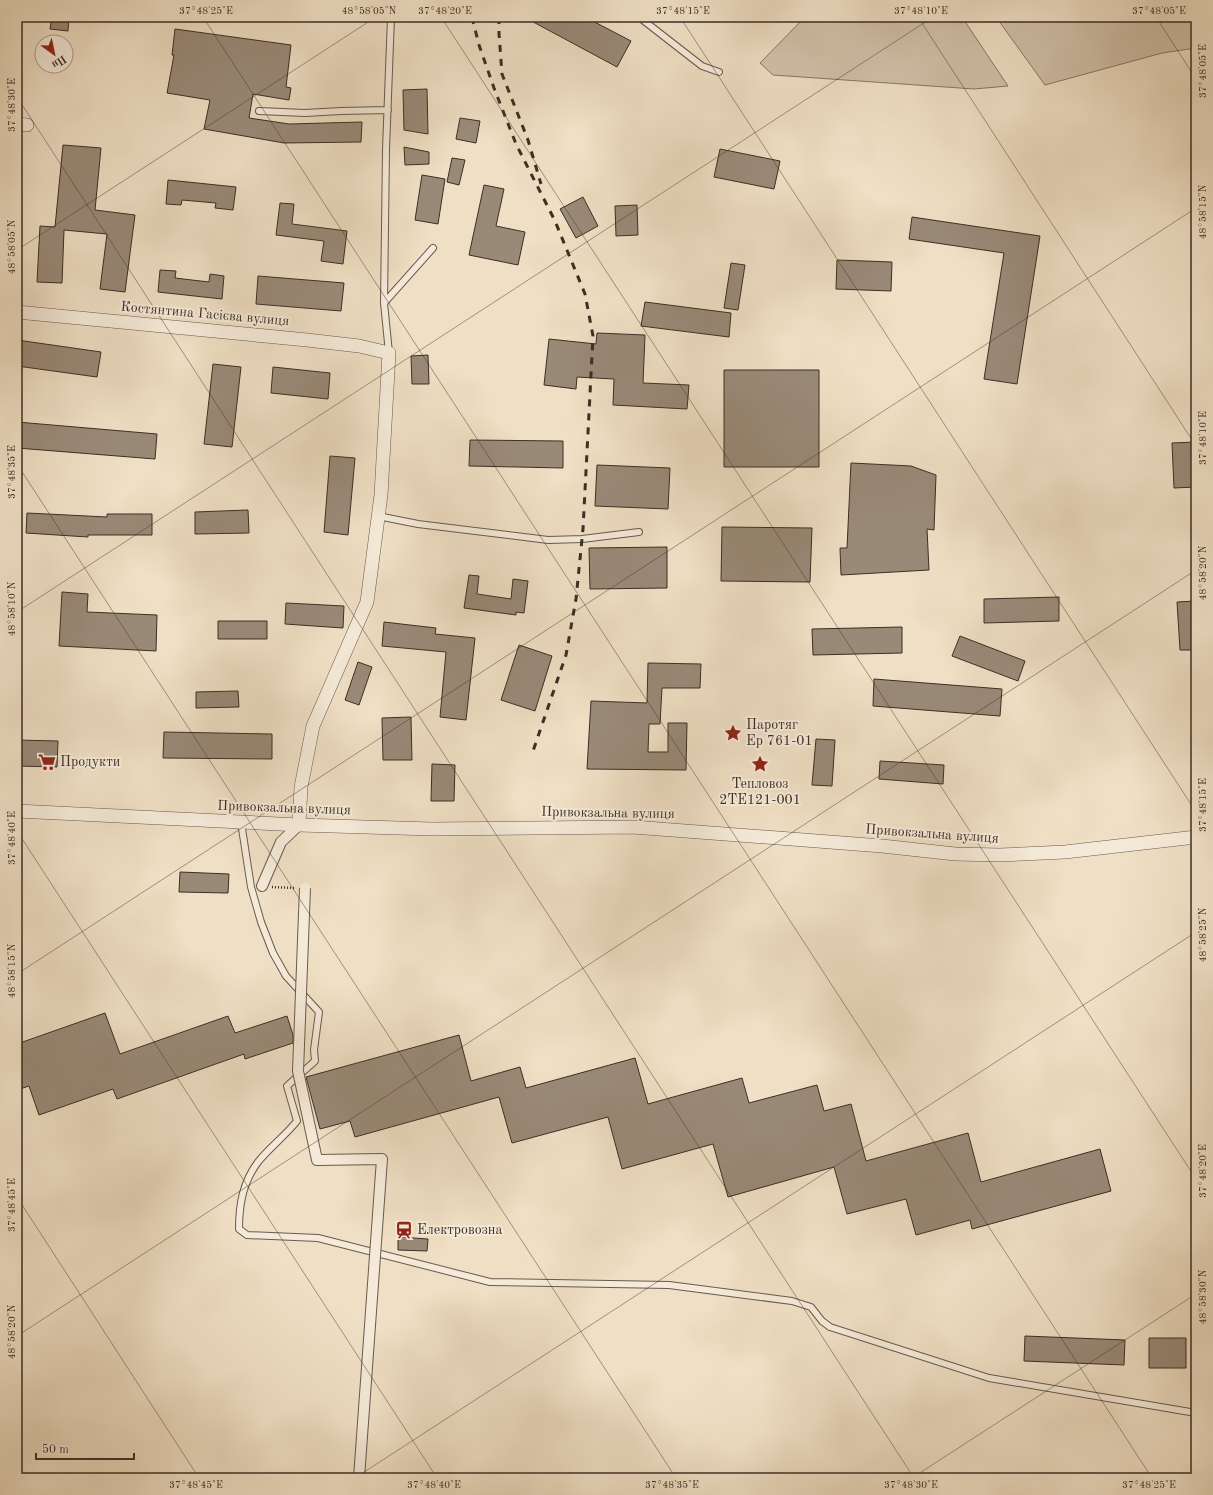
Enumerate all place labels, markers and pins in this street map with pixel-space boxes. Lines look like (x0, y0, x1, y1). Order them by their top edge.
place label: Паротяг Ер 761-01 (746, 718, 813, 748)
place icon: Паротяг Ер 761-01 (723, 723, 743, 743)
supermarket icon: Продукти (37, 752, 57, 772)
place icon: Тепловоз 2ТЕ121-001 (750, 754, 770, 774)
place label: Продукти (60, 755, 120, 769)
place label: Тепловоз 2ТЕ121-001 (719, 777, 801, 807)
station icon: Електровозна (394, 1220, 414, 1240)
place label: Електровозна (417, 1223, 502, 1237)

